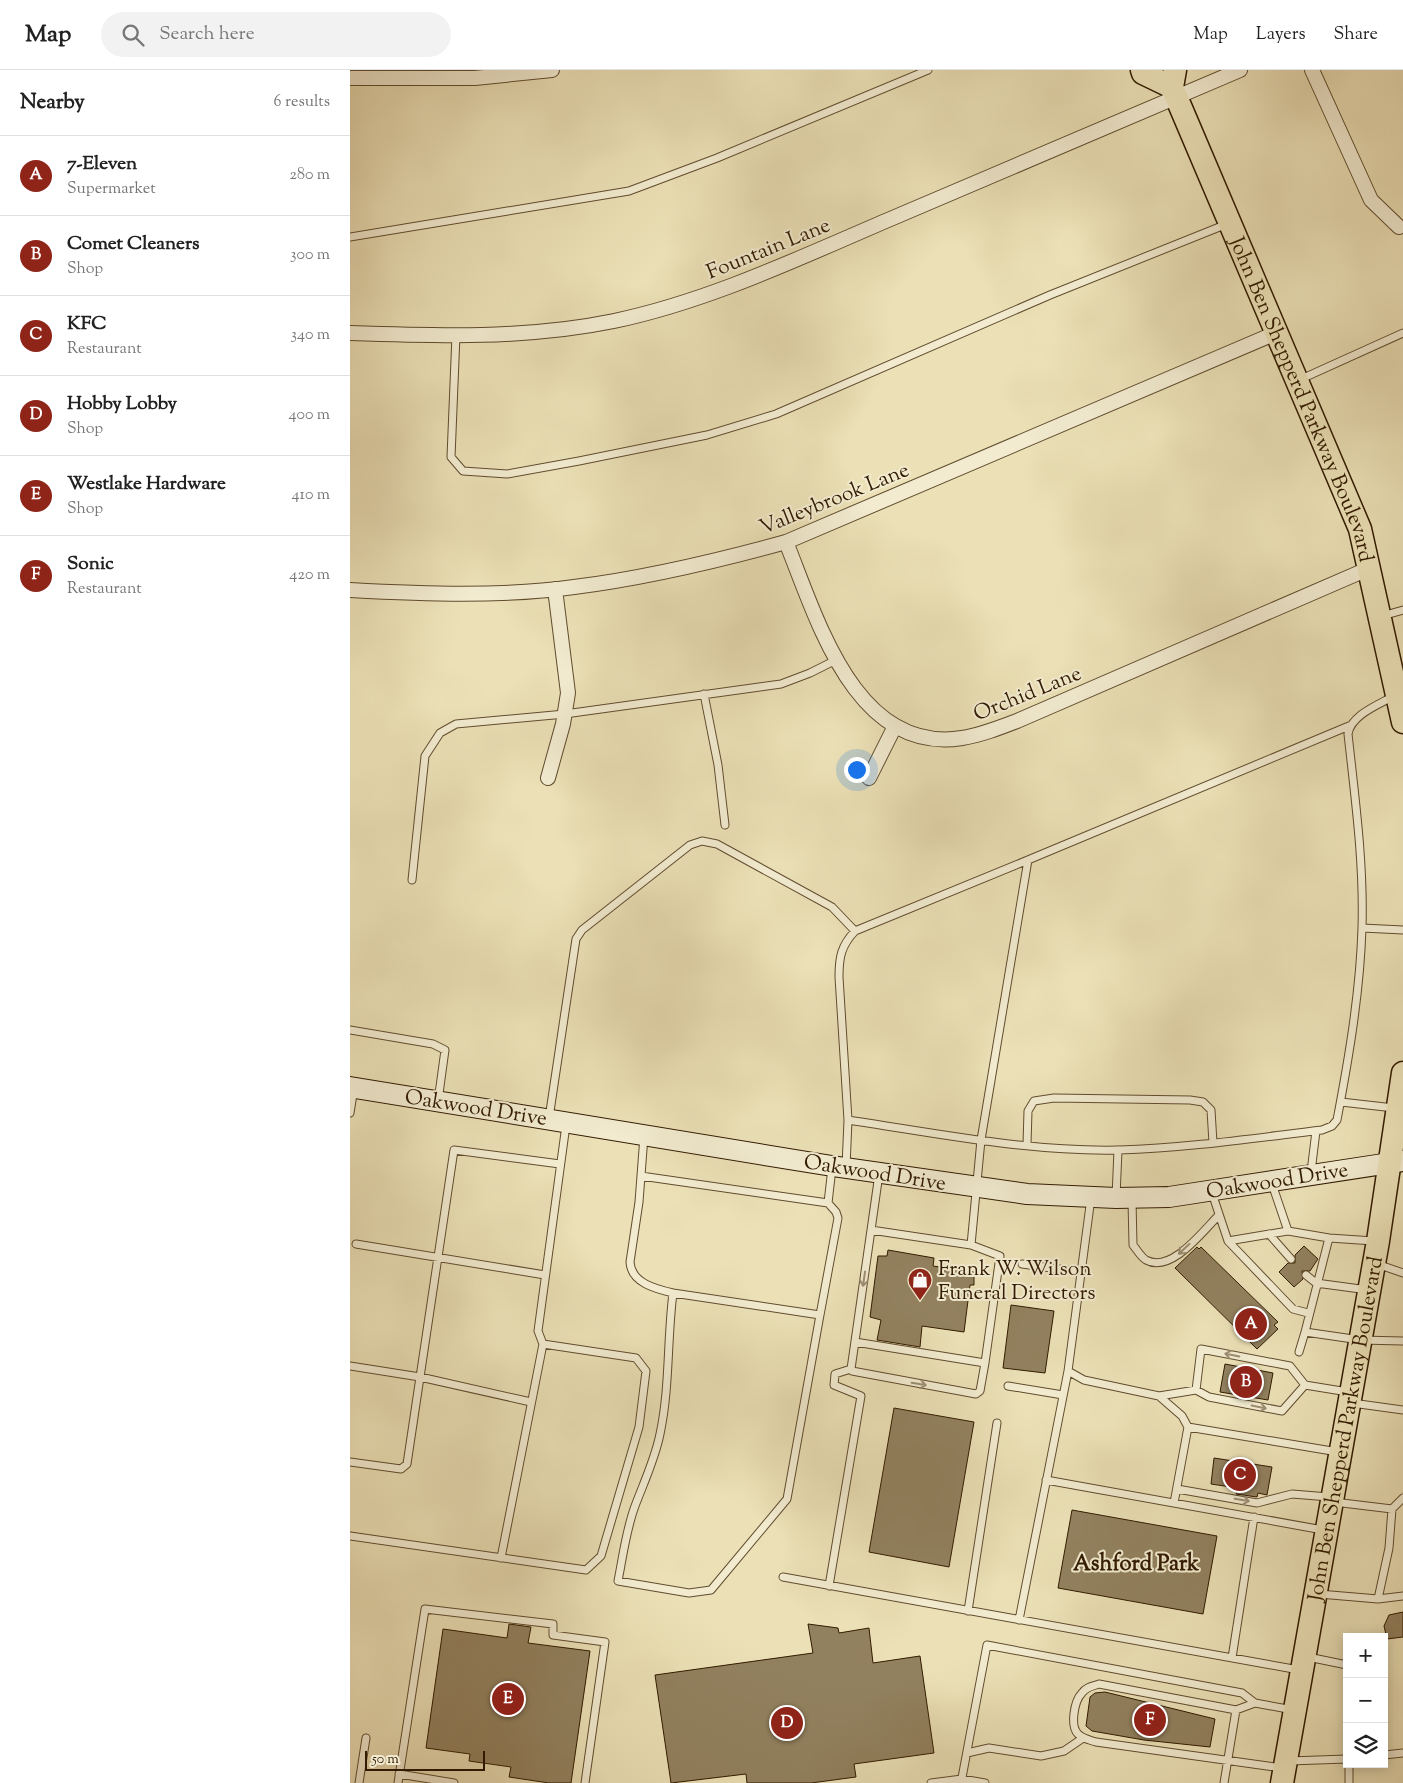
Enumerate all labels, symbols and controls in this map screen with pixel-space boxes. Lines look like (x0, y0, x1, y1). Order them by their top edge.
search box (101, 12, 451, 57)
text: Map (25, 18, 71, 52)
icon: search (119, 21, 147, 49)
text: Search here (159, 21, 255, 48)
text: Map (1193, 22, 1228, 48)
text: Layers (1256, 22, 1306, 48)
text: Share (1334, 22, 1378, 48)
text: Nearby (20, 88, 85, 118)
text: 6 results (274, 91, 330, 114)
text: 7-Eleven (67, 151, 137, 178)
text: A (30, 164, 43, 187)
text: 280 m (289, 164, 330, 187)
text: Supermarket (67, 178, 156, 201)
street label: Fountain Lane (702, 211, 835, 288)
text: Comet Cleaners (67, 231, 200, 258)
street label: John Ben Shepperd Parkway Boulevard (1220, 232, 1380, 565)
text: B (31, 244, 41, 267)
text: 300 m (290, 244, 330, 267)
text: Shop (67, 258, 103, 281)
text: KFC (67, 311, 107, 338)
text: C (30, 324, 42, 347)
text: 340 m (291, 324, 330, 347)
text: Restaurant (67, 338, 142, 361)
text: Hobby Lobby (67, 391, 177, 418)
text: D (30, 404, 42, 427)
text: 400 m (289, 404, 330, 427)
text: Shop (67, 418, 103, 441)
street label: Valleybrook Lane (755, 456, 914, 544)
text: Westlake Hardware (67, 471, 226, 498)
text: E (31, 484, 41, 507)
text: 410 m (292, 484, 330, 507)
text: Shop (67, 498, 103, 521)
text: Sonic (67, 551, 114, 578)
text: F (32, 564, 40, 587)
text: 420 m (289, 564, 330, 587)
text: Restaurant (67, 578, 142, 601)
street label: Orchid Lane (969, 660, 1086, 730)
your location (844, 757, 870, 783)
street label: Oakwood Drive (402, 1083, 549, 1135)
street label: Oakwood Drive (801, 1148, 948, 1200)
street label: Oakwood Drive (1204, 1156, 1351, 1208)
one-way arrow (1178, 1243, 1191, 1255)
street label: John Ben Shepperd Parkway Boulevard (1301, 1254, 1392, 1605)
place label: Frank W. Wilson Funeral Directors (938, 1255, 1096, 1309)
shop icon: Frank W. Wilson Funeral Directors (907, 1267, 933, 1301)
one-way arrow (859, 1270, 869, 1286)
pin: A (1235, 1305, 1267, 1343)
one-way arrow (1225, 1349, 1241, 1359)
pin: B (1230, 1363, 1262, 1401)
one-way arrow (911, 1380, 927, 1390)
one-way arrow (1251, 1402, 1267, 1412)
pin: C (1224, 1456, 1256, 1494)
one-way arrow (1234, 1495, 1250, 1505)
district label: Ashford Park (1073, 1549, 1199, 1581)
map controls (1343, 1633, 1388, 1768)
button: + (1343, 1633, 1388, 1678)
button: − (1343, 1678, 1388, 1723)
pin: E (492, 1680, 524, 1718)
pin: F (1134, 1701, 1166, 1739)
pin: D (771, 1704, 803, 1742)
button: layers (1343, 1723, 1388, 1768)
scale bar (365, 1748, 485, 1771)
text: 50 m (372, 1750, 399, 1770)

